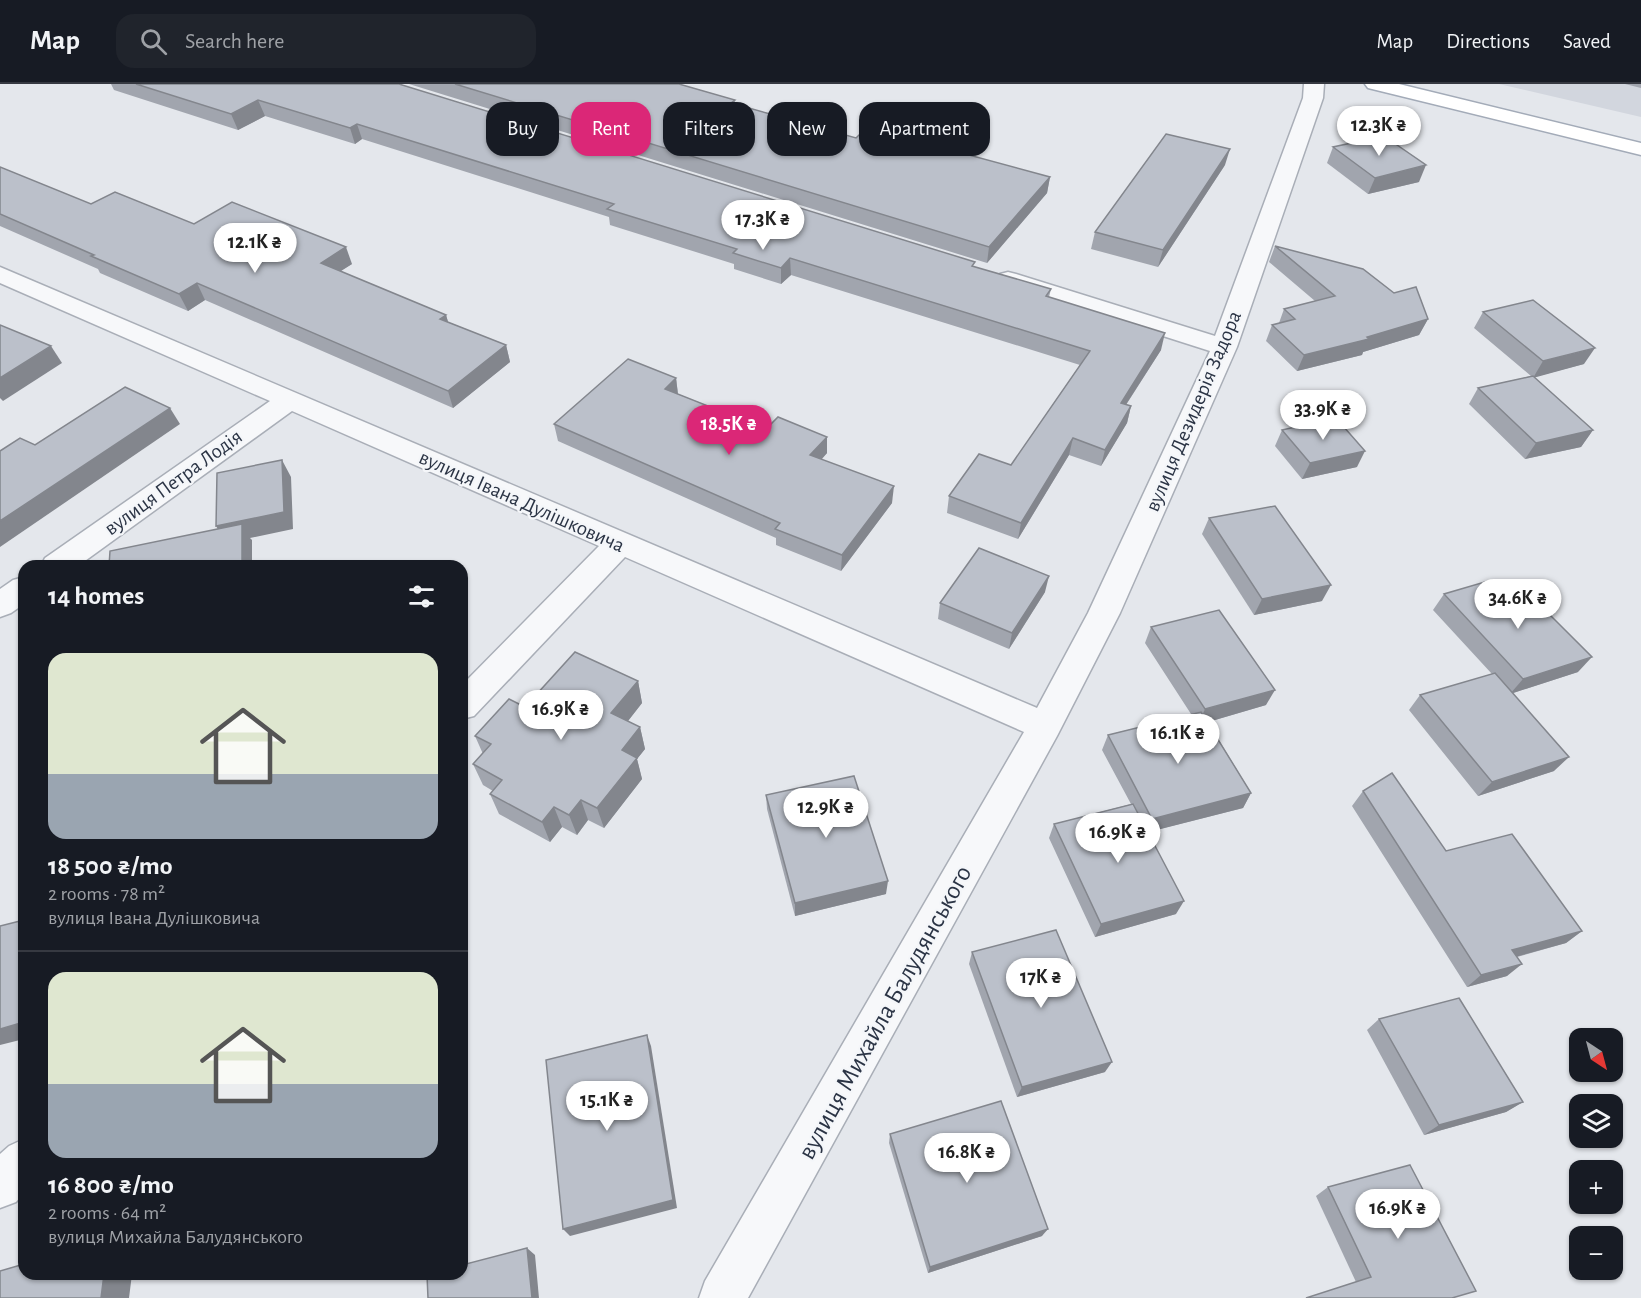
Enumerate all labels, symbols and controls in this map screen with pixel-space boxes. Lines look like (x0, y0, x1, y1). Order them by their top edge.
search box (116, 14, 536, 68)
icon: search (137, 25, 170, 58)
text: Map (30, 27, 80, 55)
text: Search here (185, 30, 284, 52)
text: Map (1377, 31, 1413, 52)
text: Directions (1446, 31, 1530, 52)
text: Saved (1563, 31, 1611, 52)
chip: Buy (486, 102, 559, 156)
chip: Rent (571, 102, 651, 156)
chip: Filters (663, 102, 755, 156)
chip: New (767, 102, 847, 156)
chip: Apartment (859, 102, 990, 156)
pin: 12.3K ₴ (1324, 106, 1434, 157)
text: 12.3K ₴ (1351, 115, 1407, 135)
pin: 17.3K ₴ (708, 200, 818, 251)
text: 17.3K ₴ (735, 209, 791, 229)
pin: 12.1K ₴ (200, 223, 310, 274)
text: 12.1K ₴ (228, 232, 282, 252)
street label: вулиця Дезидерія Задора (1142, 307, 1245, 515)
pin: 33.9K ₴ (1268, 390, 1378, 441)
text: 33.9K ₴ (1294, 399, 1352, 419)
pin: 18.5K ₴ (674, 405, 784, 456)
text: 18.5K ₴ (701, 414, 757, 434)
street label: вулиця Петра Лодія (101, 426, 246, 539)
street label: вулиця Івана Дулішковича (416, 447, 628, 556)
pin: 34.6K ₴ (1463, 579, 1573, 630)
icon: filters (405, 580, 438, 613)
text: 14 homes (48, 583, 144, 609)
text: 34.6K ₴ (1488, 588, 1548, 608)
pin: 16.9K ₴ (506, 690, 616, 741)
icon: home (189, 692, 297, 800)
text: 16.9K ₴ (532, 699, 590, 719)
pin: 16.1K ₴ (1123, 714, 1233, 765)
text: 16.1K ₴ (1151, 723, 1205, 743)
pin: 12.9K ₴ (771, 788, 881, 839)
text: 12.9K ₴ (797, 797, 855, 817)
pin: 16.9K ₴ (1063, 813, 1173, 864)
text: 16.9K ₴ (1089, 822, 1147, 842)
text: 18 500 ₴/mo (48, 853, 173, 879)
street label: вулиця Михайла Балудянського (793, 861, 977, 1164)
text: 2 rooms · 78 m² (48, 884, 165, 904)
text: вулиця Івана Дулішковича (48, 908, 260, 928)
pin: 17K ₴ (999, 958, 1083, 1009)
text: 17K ₴ (1020, 967, 1062, 987)
icon: home (189, 1011, 297, 1119)
north arrow (1569, 1028, 1623, 1082)
map controls (1569, 1028, 1623, 1280)
pin: 15.1K ₴ (552, 1081, 662, 1132)
text: 15.1K ₴ (580, 1090, 634, 1110)
button: layers (1569, 1094, 1623, 1148)
pin: 16.8K ₴ (912, 1133, 1022, 1184)
text: 16.8K ₴ (938, 1142, 996, 1162)
button: + (1569, 1160, 1623, 1214)
text: 16 800 ₴/mo (48, 1172, 174, 1198)
pin: 16.9K ₴ (1343, 1189, 1453, 1240)
text: 16.9K ₴ (1369, 1198, 1427, 1218)
text: 2 rooms · 64 m² (48, 1203, 166, 1223)
button: − (1569, 1226, 1623, 1280)
text: вулиця Михайла Балудянського (48, 1227, 303, 1247)

